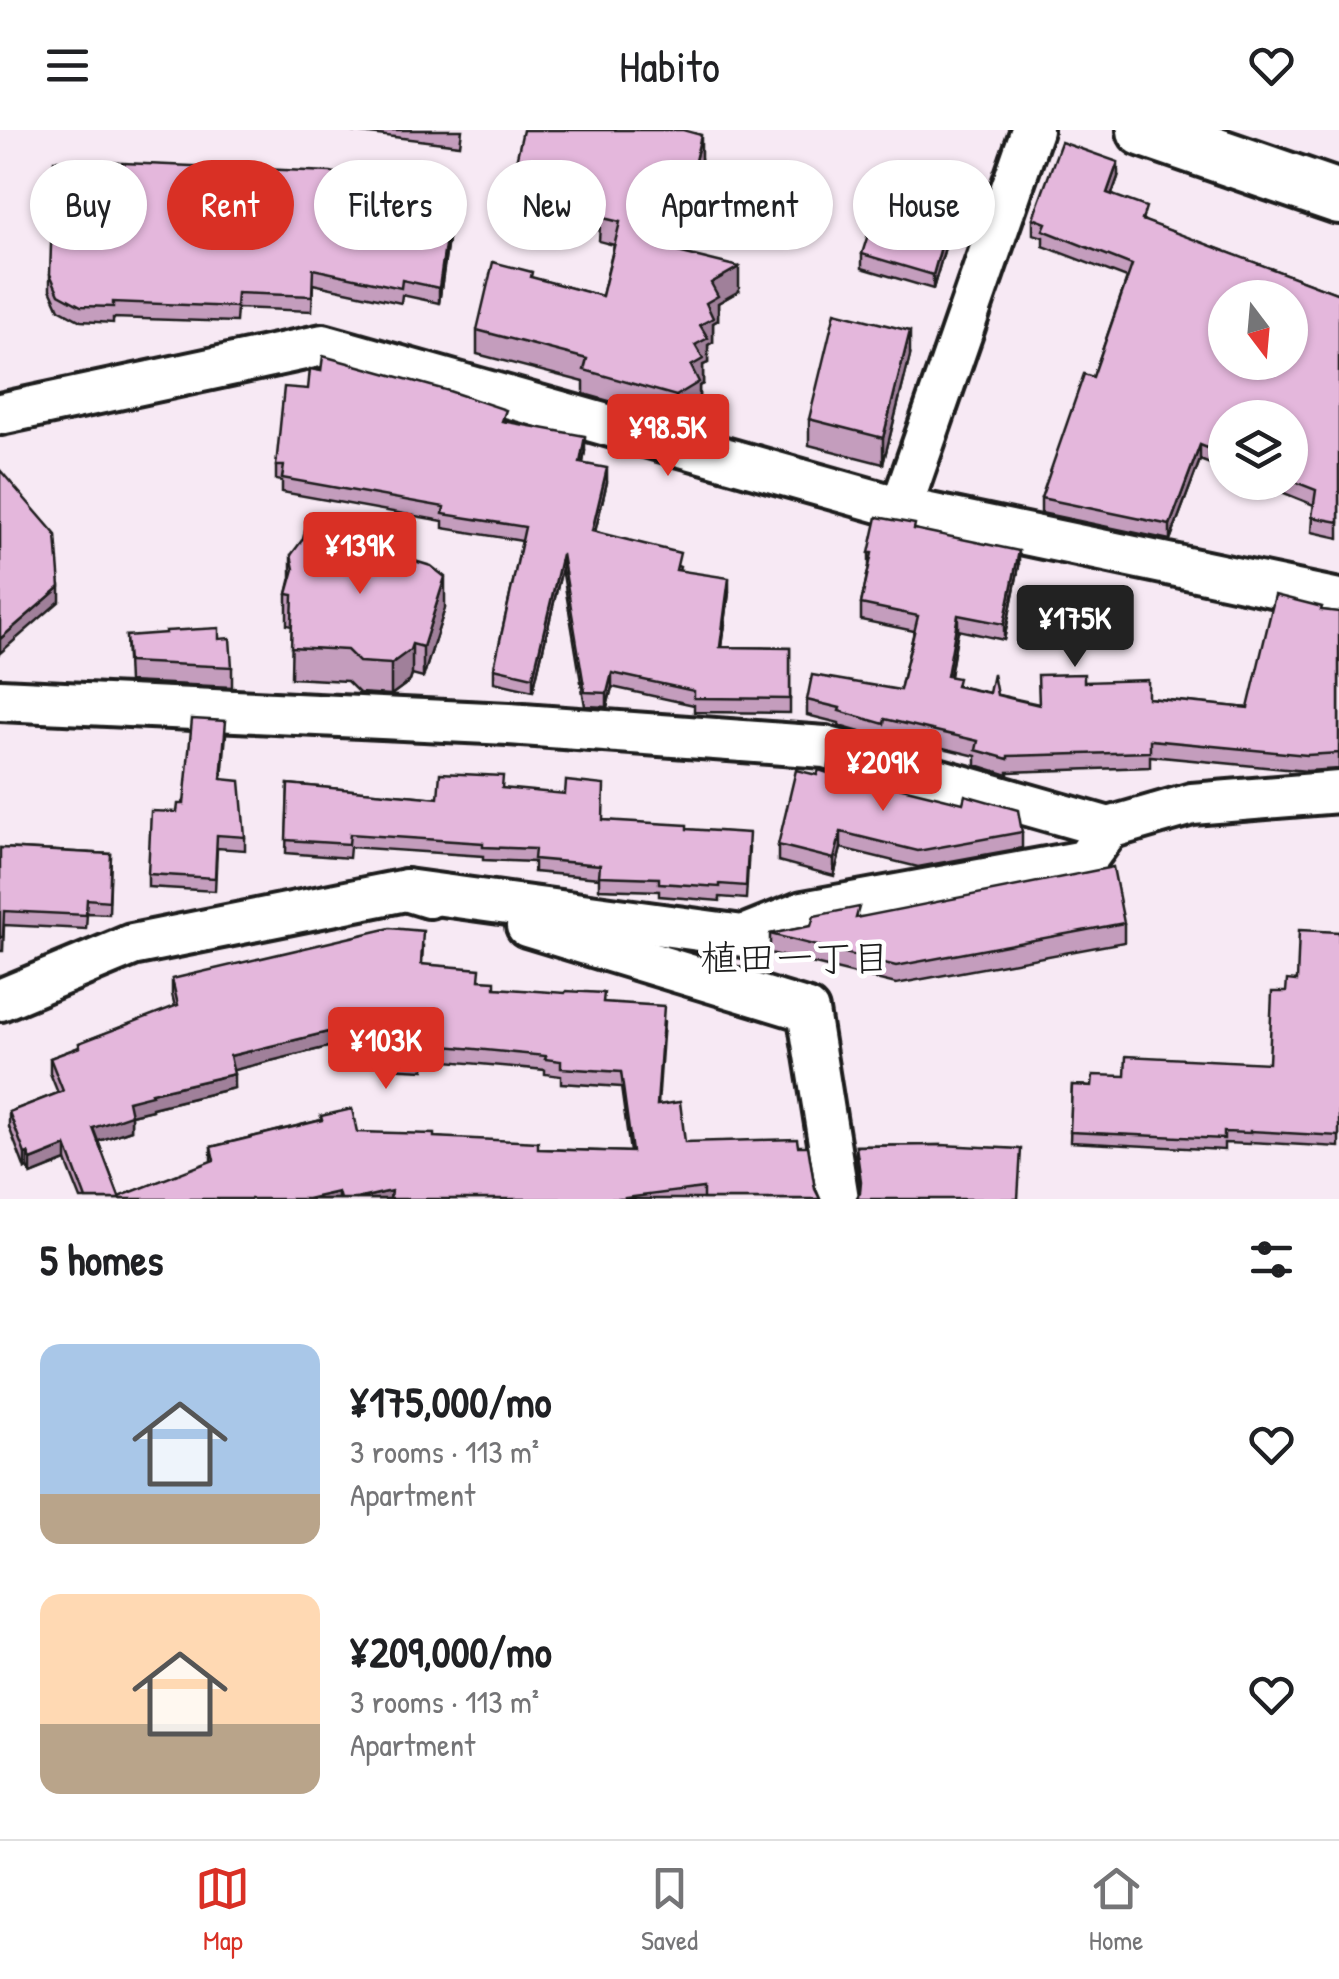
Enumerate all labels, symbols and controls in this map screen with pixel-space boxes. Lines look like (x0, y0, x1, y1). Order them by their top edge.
text: Habito (619, 35, 720, 96)
icon: menu (40, 38, 95, 93)
icon: heart (1244, 38, 1299, 93)
chip: Buy (30, 160, 147, 250)
chip: Rent (167, 160, 294, 250)
chip: Filters (314, 160, 467, 250)
chip: New (487, 160, 606, 250)
chip: Apartment (626, 160, 833, 250)
chip: House (853, 160, 995, 250)
north arrow (1208, 280, 1308, 380)
map controls (1208, 280, 1308, 500)
pin: ¥98.5K (587, 394, 749, 479)
button: layers (1208, 400, 1308, 500)
text: ¥98.5K (629, 405, 707, 448)
pin: ¥139K (290, 512, 430, 597)
text: ¥139K (325, 523, 395, 566)
pin: ¥175K (1005, 585, 1145, 670)
text: ¥175K (1039, 596, 1111, 639)
pin: ¥209K (813, 729, 953, 814)
text: ¥209K (847, 740, 919, 783)
district label: 植田一丁目 (700, 931, 890, 983)
pin: ¥103K (316, 1007, 456, 1092)
text: ¥103K (350, 1018, 422, 1061)
text: 5 homes (40, 1231, 163, 1288)
icon: filters (1244, 1232, 1299, 1287)
text: ¥175,000/mo (350, 1373, 551, 1430)
icon: home (120, 1384, 240, 1504)
icon: heart (1244, 1417, 1299, 1472)
text: 3 rooms · 113 m² (350, 1430, 539, 1473)
text: Apartment (350, 1473, 475, 1516)
text: ¥209,000/mo (350, 1623, 552, 1680)
icon: home (120, 1634, 240, 1754)
icon: heart (1244, 1667, 1299, 1722)
text: 3 rooms · 113 m² (350, 1680, 539, 1723)
text: Apartment (350, 1723, 475, 1766)
tab: Map (195, 1861, 250, 1959)
tab: Saved (641, 1861, 698, 1959)
tab: Home (1089, 1861, 1144, 1959)

